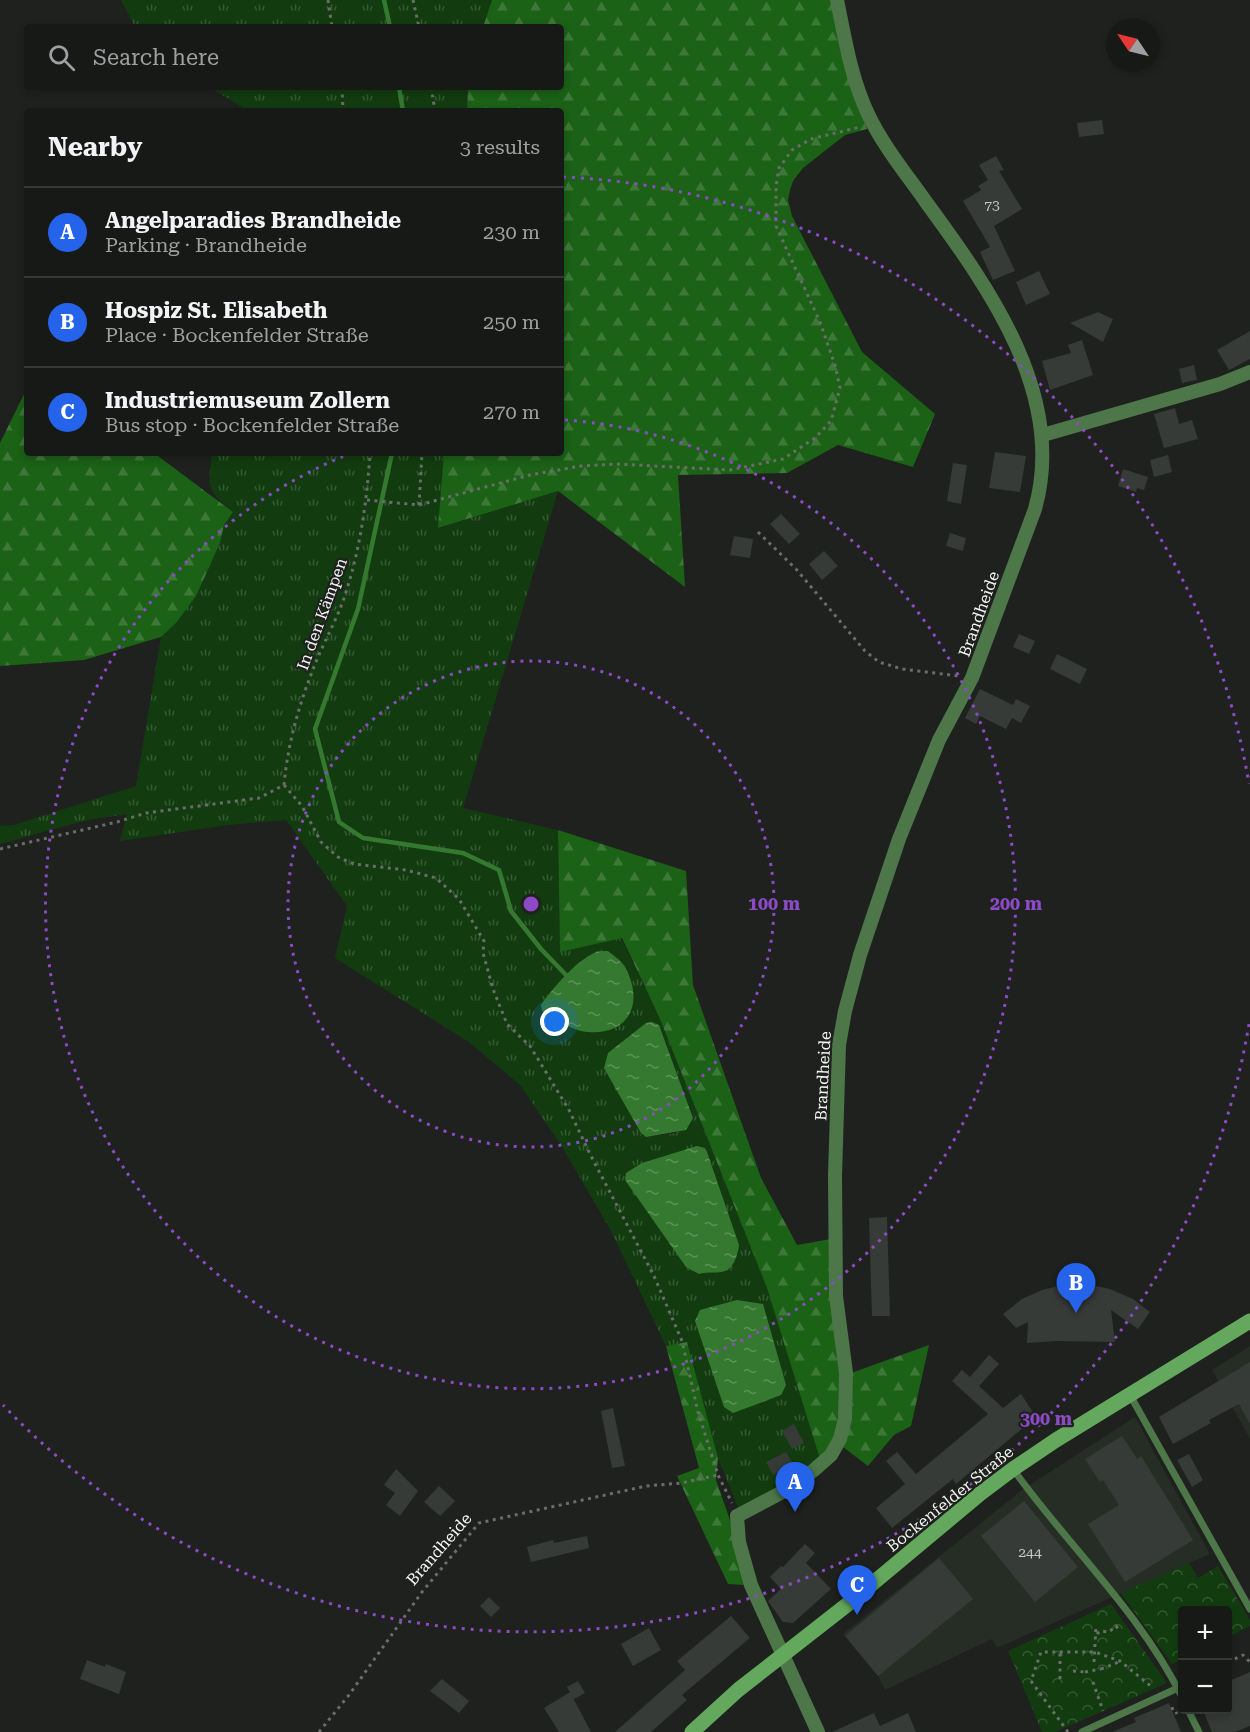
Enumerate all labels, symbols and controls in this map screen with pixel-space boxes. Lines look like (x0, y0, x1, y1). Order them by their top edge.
north arrow (1106, 18, 1160, 72)
search box (24, 24, 564, 90)
icon: search (45, 41, 78, 74)
text: Search here (93, 45, 219, 70)
text: Nearby (48, 132, 142, 162)
text: 3 results (460, 135, 540, 159)
house number: 73 (984, 197, 1000, 213)
text: Angelparadies Brandheide (105, 208, 401, 233)
text: A (60, 220, 75, 244)
text: 230 m (483, 220, 540, 244)
text: Parking · Brandheide (105, 233, 307, 257)
text: Hospiz St. Elisabeth (105, 298, 327, 323)
text: B (60, 310, 75, 334)
text: 250 m (483, 310, 540, 334)
text: Place · Bockenfelder Straße (105, 323, 369, 347)
text: Industriemuseum Zollern (105, 388, 390, 413)
text: C (61, 400, 75, 424)
text: 270 m (483, 400, 540, 424)
text: Bus stop · Bockenfelder Straße (105, 413, 399, 437)
street label: In den Kämpen (293, 555, 351, 673)
street label: Brandheide (955, 568, 1003, 659)
text: 100 m (748, 893, 801, 914)
text: 200 m (990, 893, 1043, 914)
centre of rings (521, 894, 541, 914)
your location (540, 1007, 569, 1036)
street label: Brandheide (811, 1031, 835, 1121)
pin: B (1056, 1264, 1096, 1313)
text: 300 m (1020, 1408, 1073, 1429)
street label: Bockenfelder Straße (883, 1442, 1017, 1556)
pin: A (776, 1462, 814, 1512)
street label: Brandheide (402, 1509, 476, 1589)
house number: 244 (1018, 1544, 1042, 1560)
pin: C (838, 1566, 876, 1615)
map controls (1178, 1606, 1232, 1714)
button: + (1178, 1606, 1232, 1660)
button: − (1178, 1660, 1232, 1714)

